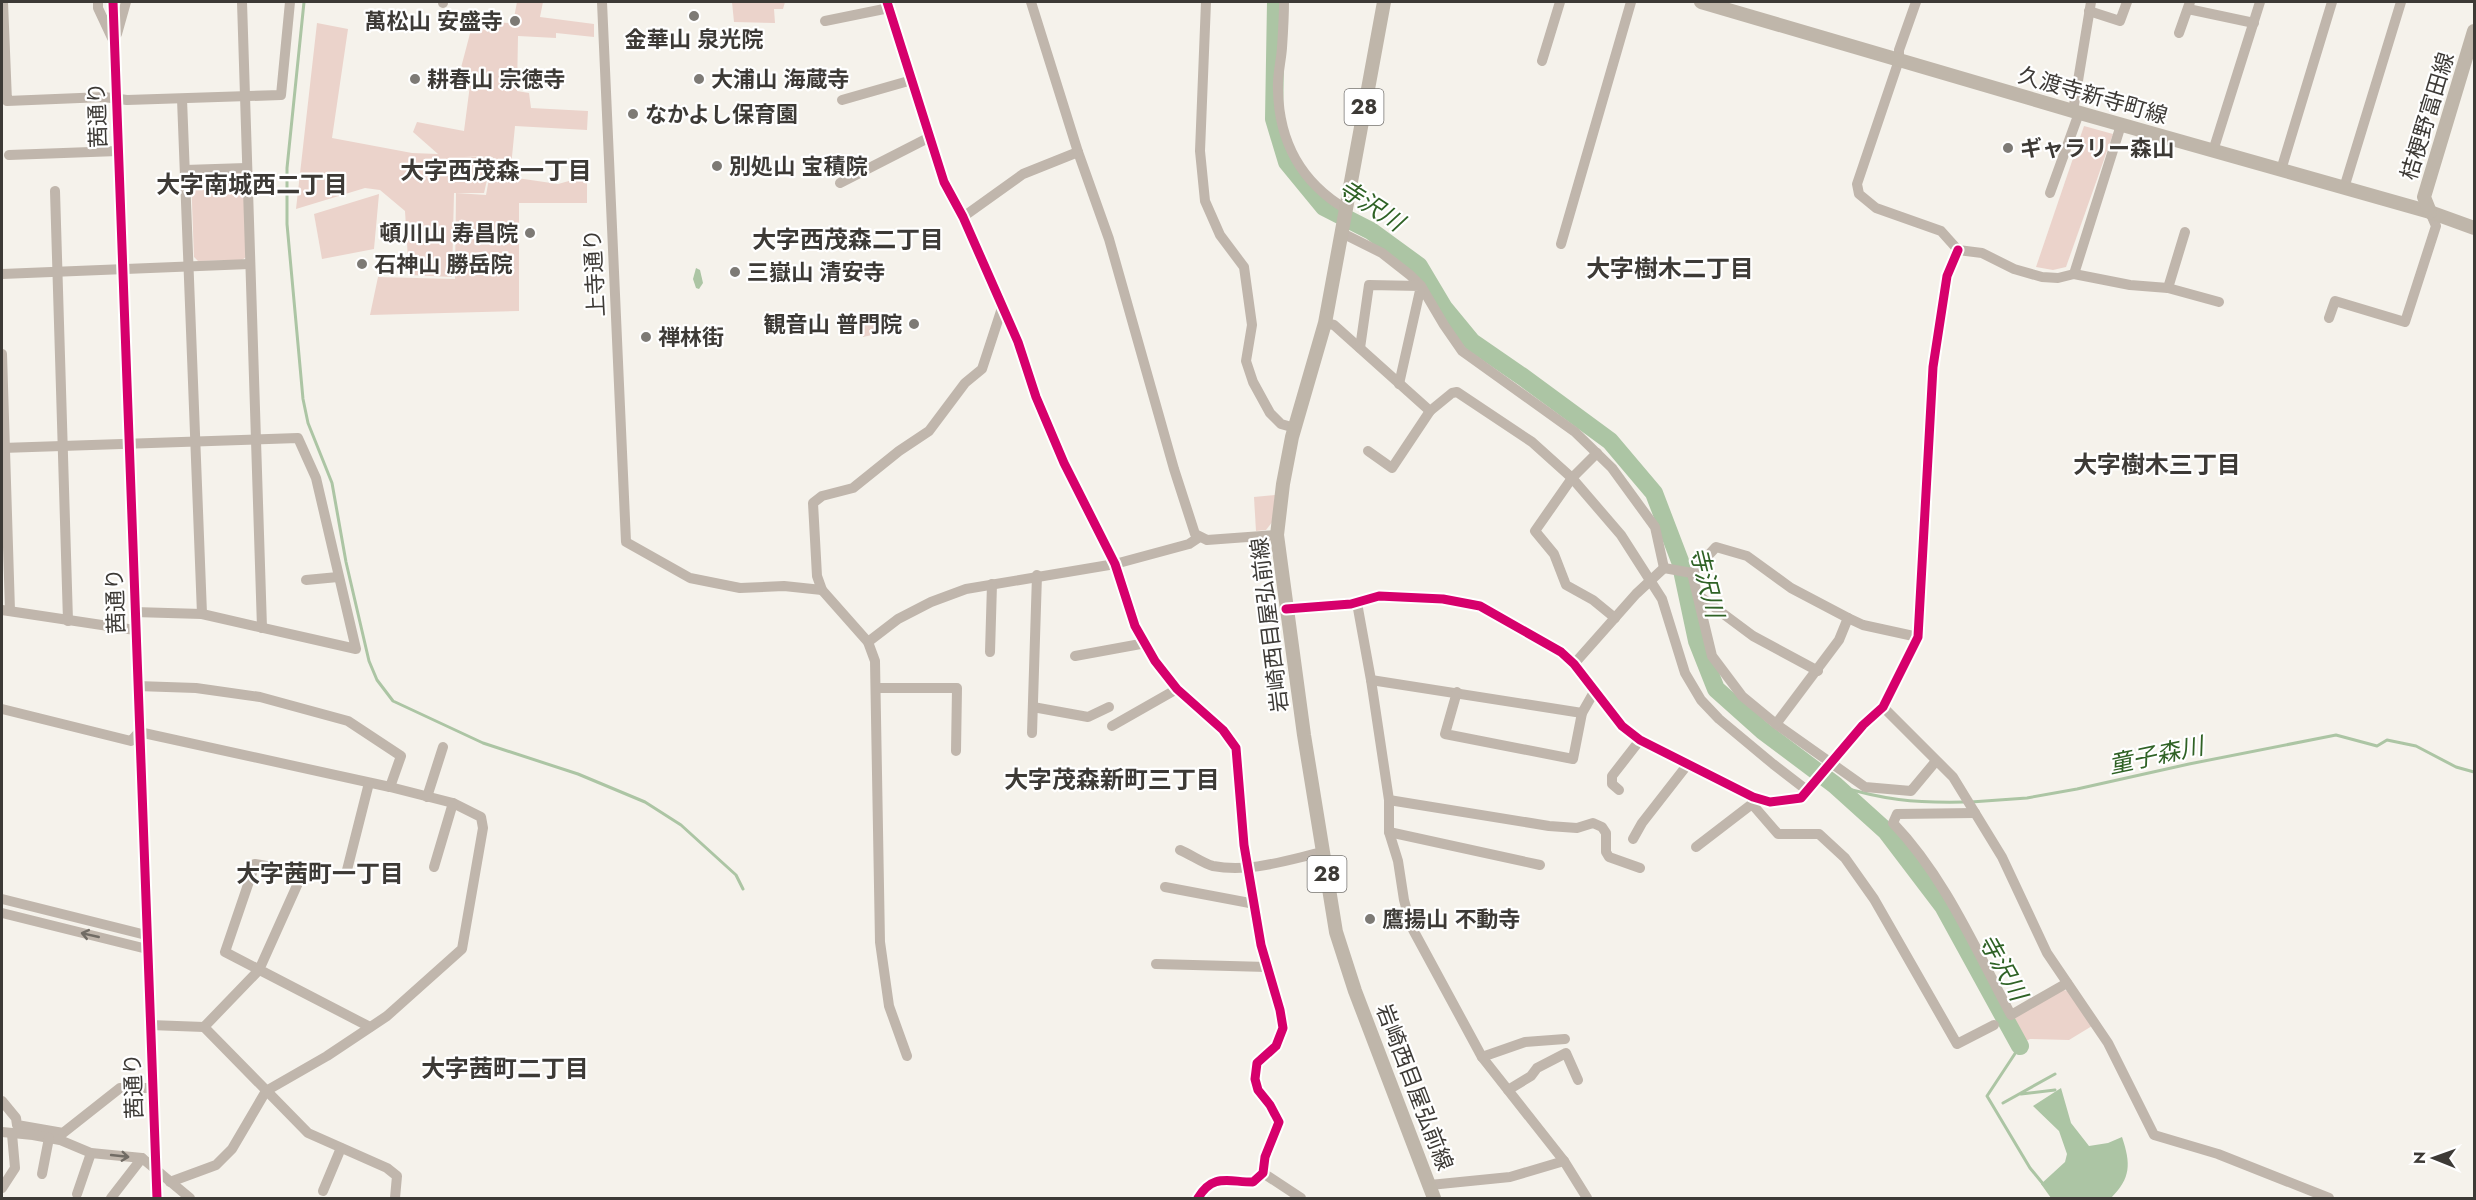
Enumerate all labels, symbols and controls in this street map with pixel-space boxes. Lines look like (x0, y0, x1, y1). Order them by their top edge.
place label: 萬松山 安盛寺 (364, 5, 503, 37)
marker: 金華山 泉光院 (687, 9, 701, 23)
marker: 萬松山 安盛寺 (508, 14, 522, 28)
place label: 金華山 泉光院 (625, 23, 763, 55)
street label: 桔梗野富田線 (2392, 48, 2462, 184)
street label: 久渡寺新寺町線 (2015, 58, 2171, 132)
place label: 耕春山 宗徳寺 (427, 63, 566, 95)
place label: 大浦山 海蔵寺 (711, 63, 850, 95)
marker: 耕春山 宗徳寺 (408, 72, 422, 86)
marker: 大浦山 海蔵寺 (692, 72, 706, 86)
street label: 茜通り (80, 81, 114, 149)
road number: 28 (1344, 89, 1384, 125)
place label: なかよし保育園 (645, 98, 798, 130)
marker: なかよし保育園 (626, 107, 640, 121)
place label: ギャラリー森山 (2020, 132, 2174, 164)
marker: ギャラリー森山 (2001, 141, 2015, 155)
place label: 別処山 宝積院 (729, 150, 868, 182)
district label: 大字西茂森一丁目 (400, 153, 592, 188)
marker: 別処山 宝積院 (710, 159, 724, 173)
district label: 大字南城西二丁目 (156, 167, 348, 202)
water label: 寺沢川 (1331, 171, 1413, 241)
place label: 頓川山 寿昌院 (379, 217, 518, 249)
district label: 大字西茂森二丁目 (752, 222, 944, 257)
marker: 頓川山 寿昌院 (523, 226, 537, 240)
street label: 上寺通り (576, 228, 612, 318)
place label: 石神山 勝岳院 (374, 248, 513, 280)
district label: 大字樹木二丁目 (1586, 251, 1754, 286)
place label: 三嶽山 清安寺 (747, 256, 886, 288)
marker: 石神山 勝岳院 (355, 257, 369, 271)
marker: 三嶽山 清安寺 (728, 265, 742, 279)
place label: 観音山 普門院 (763, 308, 902, 340)
marker: 観音山 普門院 (907, 317, 921, 331)
place label: 禅林街 (658, 321, 724, 353)
marker: 禅林街 (639, 330, 653, 344)
district label: 大字樹木三丁目 (2073, 447, 2241, 482)
street label: 岩崎西目屋弘前線 (1242, 536, 1296, 714)
water label: 寺沢川 (1681, 543, 1733, 624)
street label: 茜通り (98, 567, 132, 635)
water label: 童子森川 (2105, 727, 2210, 782)
district label: 大字茂森新町三丁目 (1004, 762, 1220, 797)
district label: 大字茜町一丁目 (236, 856, 404, 891)
road number: 28 (1308, 856, 1346, 892)
place label: 鷹揚山 不動寺 (1382, 903, 1521, 935)
marker: 鷹揚山 不動寺 (1363, 912, 1377, 926)
water label: 寺沢川 (1970, 927, 2037, 1010)
one-way arrow (80, 929, 99, 941)
street label: 岩崎西目屋弘前線 (1369, 999, 1461, 1175)
district label: 大字茜町二丁目 (421, 1051, 589, 1086)
street label: 茜通り (116, 1052, 150, 1120)
north arrow (2404, 1128, 2464, 1188)
one-way arrow (109, 1151, 129, 1162)
text: N (2408, 1151, 2431, 1164)

